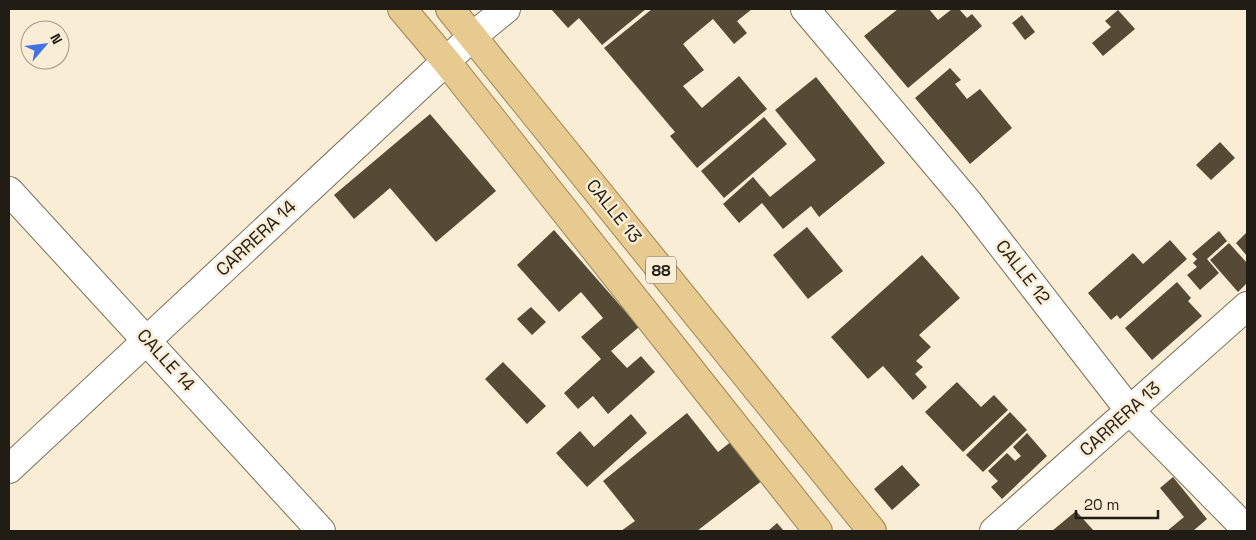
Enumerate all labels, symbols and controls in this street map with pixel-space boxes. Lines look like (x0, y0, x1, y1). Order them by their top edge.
north arrow (20, 20, 70, 70)
text: N (46, 31, 67, 47)
street label: CALLE 13 (582, 174, 647, 247)
street label: CARRERA 14 (211, 195, 301, 281)
street label: CALLE 12 (991, 235, 1056, 309)
road number: 88 (646, 256, 676, 284)
street label: CALLE 14 (132, 324, 200, 396)
street label: CARRERA 13 (1074, 376, 1165, 461)
scale bar (1076, 488, 1158, 520)
text: 20 m (1084, 495, 1119, 514)

